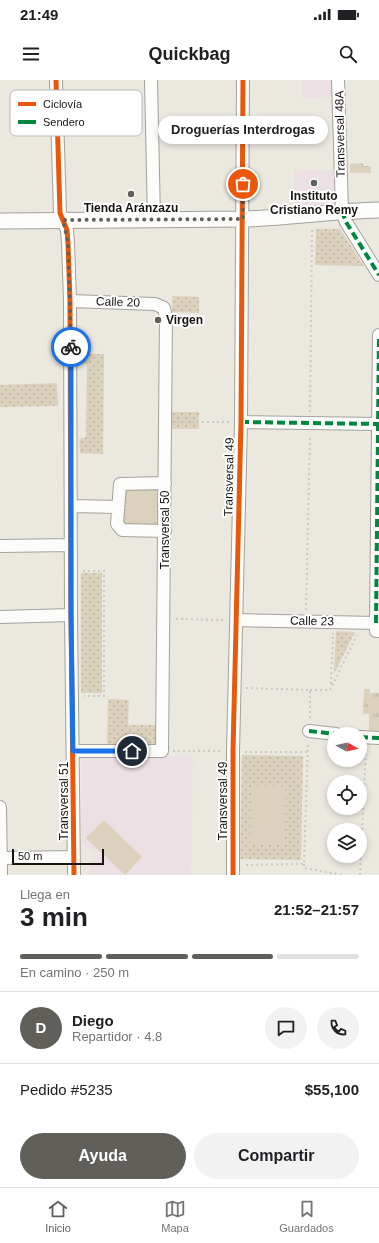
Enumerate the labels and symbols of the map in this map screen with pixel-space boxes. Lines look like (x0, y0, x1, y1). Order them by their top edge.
legend (10, 90, 142, 136)
street label: Transversal 48A (332, 90, 348, 178)
text: Ciclovía (43, 98, 83, 110)
text: Sendero (43, 116, 85, 128)
callout: Droguerías Interdrogas (158, 116, 328, 144)
pin (226, 167, 260, 201)
marker: Instituto Cristiano Remy (309, 178, 319, 188)
marker: Tienda Aránzazu (126, 189, 136, 199)
place label: Instituto Cristiano Remy (270, 189, 358, 217)
place label: Tienda Aránzazu (84, 201, 178, 215)
street label: Calle 20 (96, 294, 141, 310)
place label: Virgen (166, 313, 203, 327)
marker: Virgen (153, 315, 163, 325)
courier (51, 327, 91, 367)
street label: Transversal 49 (221, 437, 237, 517)
street label: Transversal 50 (158, 490, 172, 569)
street label: Calle 23 (290, 614, 334, 628)
north arrow (327, 727, 367, 767)
pin (115, 734, 149, 768)
street label: Transversal 51 (57, 761, 71, 840)
street label: Transversal 49 (216, 761, 230, 840)
scale bar (12, 847, 104, 866)

